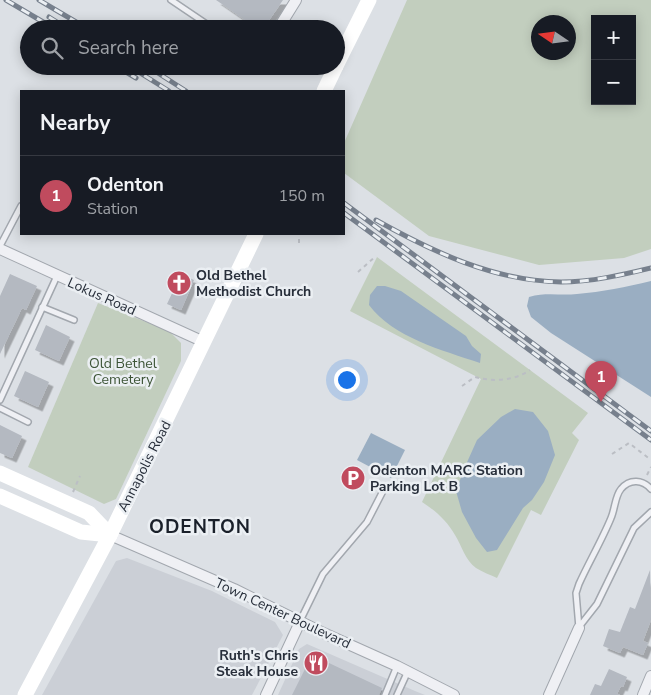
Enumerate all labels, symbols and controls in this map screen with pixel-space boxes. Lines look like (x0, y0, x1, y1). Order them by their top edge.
north arrow (531, 15, 576, 60)
map controls (591, 15, 636, 105)
button: + (591, 15, 636, 60)
search box (20, 20, 345, 75)
icon: search (38, 34, 66, 62)
text: Search here (78, 35, 179, 61)
button: − (591, 60, 636, 105)
text: Nearby (40, 109, 110, 137)
text: Odenton (87, 172, 164, 198)
text: 1 (51, 185, 61, 207)
text: 150 m (278, 185, 325, 207)
text: Station (87, 198, 138, 220)
place label: Old Bethel Methodist Church (196, 266, 311, 301)
church icon: Old Bethel Methodist Church (166, 270, 192, 296)
street label: Lokus Road (65, 273, 139, 320)
park label: Old Bethel Cemetery (89, 354, 158, 389)
pin: 1 (585, 361, 617, 402)
your location (334, 367, 360, 393)
street label: Annapolis Road (113, 417, 176, 515)
place label: Odenton MARC Station Parking Lot B (370, 461, 523, 496)
parking icon: Odenton MARC Station Parking Lot B (340, 465, 366, 491)
district label: ODENTON (149, 514, 251, 540)
street label: Town Center Boulevard (212, 574, 354, 653)
place label: Ruth's Chris Steak House (216, 646, 298, 681)
restaurant icon: Ruth's Chris Steak House (303, 650, 329, 676)

